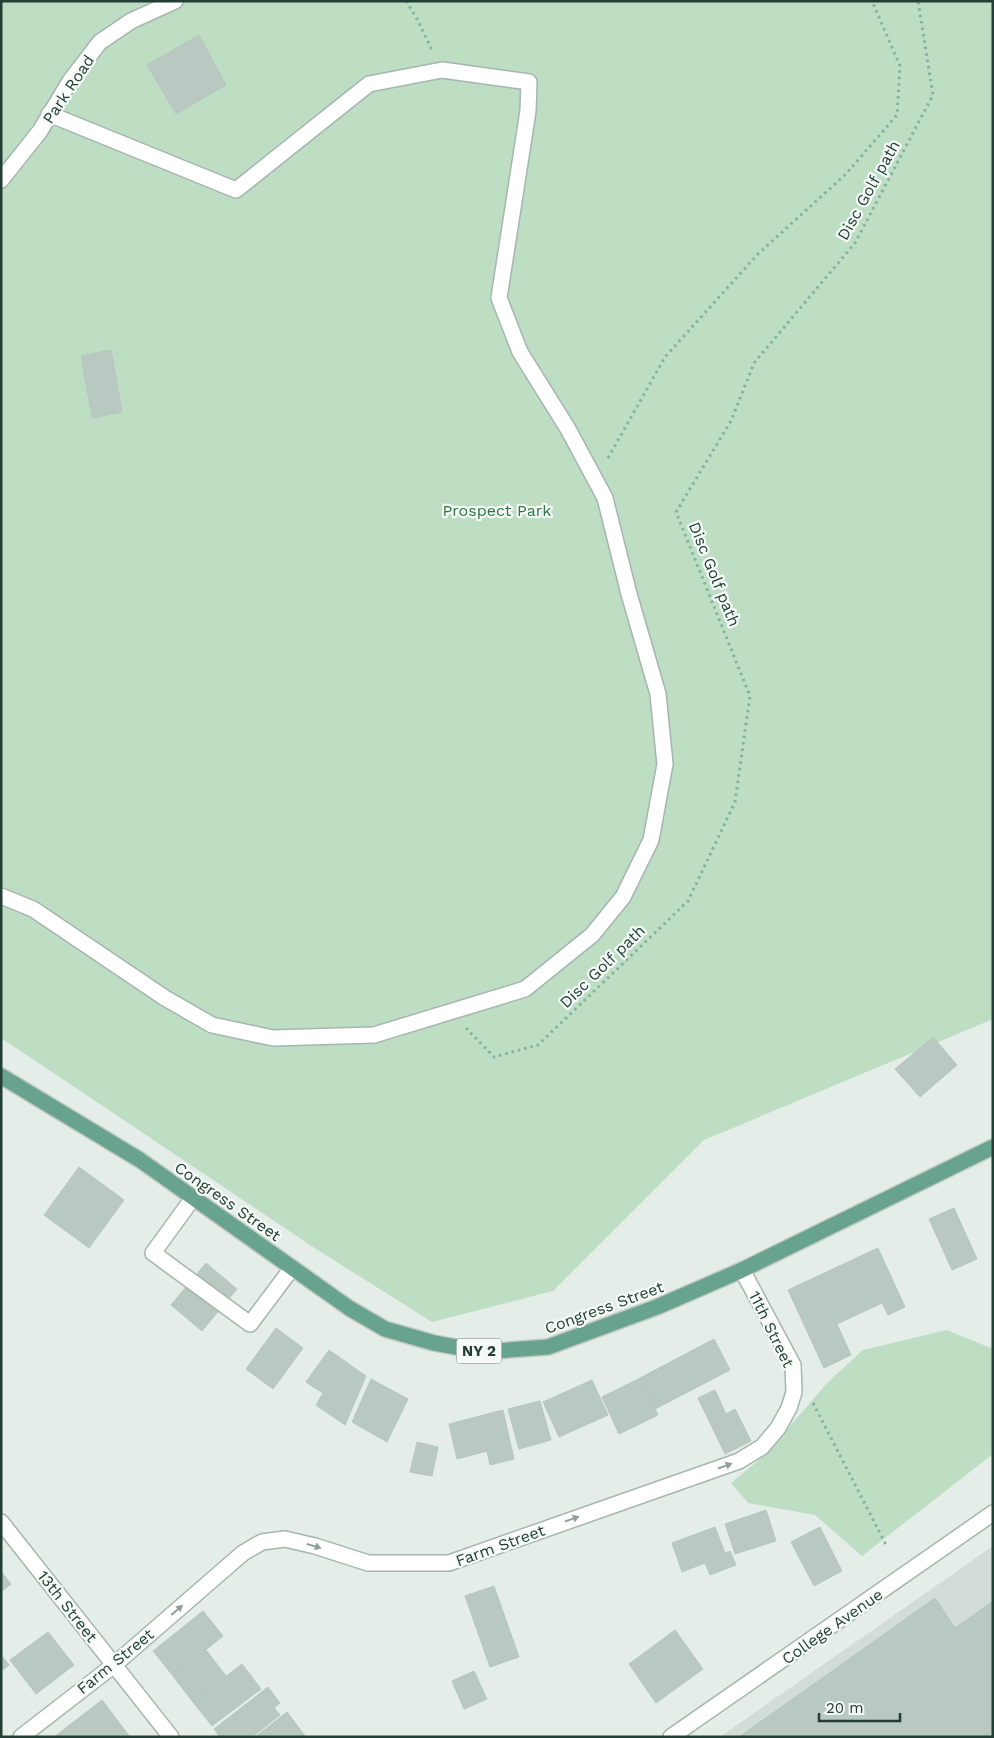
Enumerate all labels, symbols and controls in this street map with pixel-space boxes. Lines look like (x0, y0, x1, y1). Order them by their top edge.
street label: Park Road (39, 51, 98, 127)
street label: Disc Golf path (833, 137, 904, 243)
park label: Prospect Park (443, 501, 551, 520)
street label: Disc Golf path (685, 519, 744, 629)
street label: Disc Golf path (556, 921, 649, 1012)
street label: Congress Street (171, 1158, 285, 1245)
street label: Congress Street (542, 1277, 666, 1338)
street label: 11th Street (745, 1288, 798, 1371)
road number: NY 2 (456, 1338, 502, 1364)
one-way arrow (718, 1462, 733, 1470)
one-way arrow (564, 1515, 579, 1522)
street label: Farm Street (453, 1520, 548, 1570)
one-way arrow (307, 1543, 322, 1551)
street label: 13th Street (34, 1567, 102, 1646)
street label: College Avenue (778, 1585, 886, 1668)
one-way arrow (171, 1604, 183, 1616)
street label: Farm Street (73, 1624, 158, 1698)
scale bar (819, 1690, 900, 1722)
text: 20 m (826, 1699, 864, 1717)

